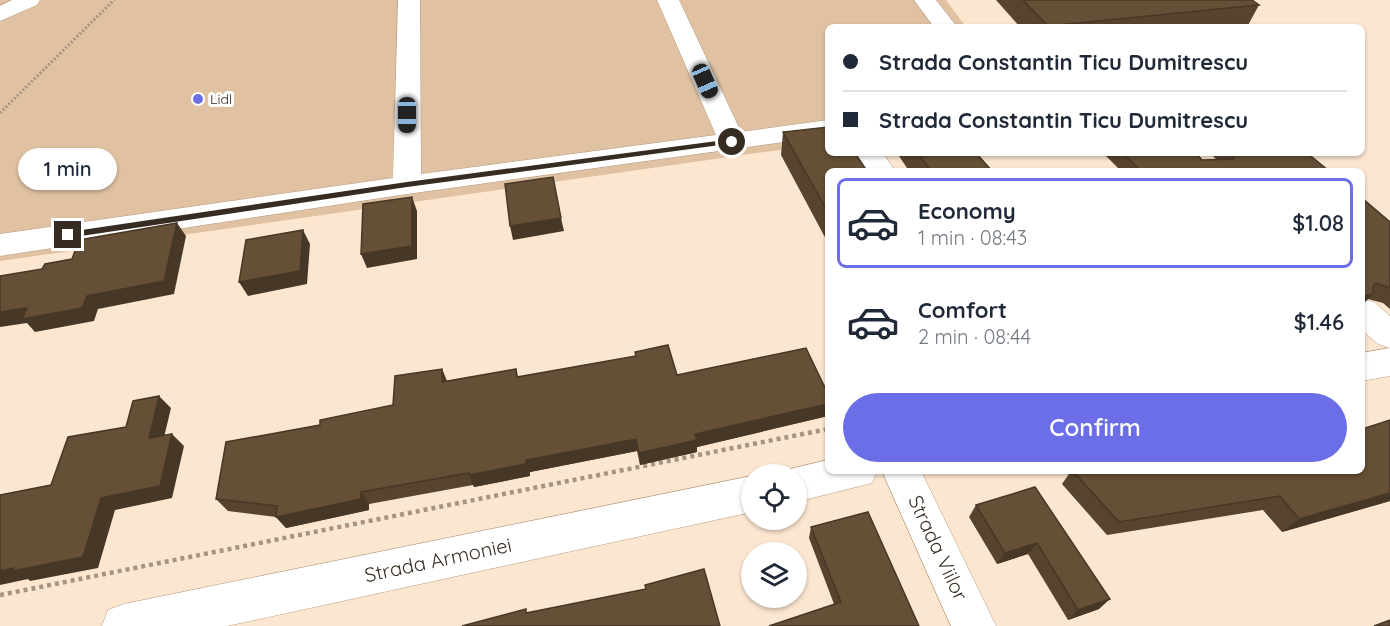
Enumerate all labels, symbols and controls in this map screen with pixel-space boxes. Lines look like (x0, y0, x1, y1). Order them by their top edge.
text: Strada Constantin Ticu Dumitrescu (879, 48, 1248, 76)
car (689, 61, 721, 101)
place label: Lidl (210, 90, 232, 108)
marker: Lidl (191, 92, 205, 106)
car (398, 97, 416, 133)
text: Strada Constantin Ticu Dumitrescu (879, 106, 1248, 134)
route start (718, 128, 745, 155)
callout: 1 min (19, 148, 118, 190)
text: 1 min (44, 156, 91, 181)
icon: car (846, 196, 900, 250)
text: Economy (918, 197, 1016, 225)
text: $1.08 (1292, 209, 1344, 237)
route end (54, 221, 81, 248)
text: 1 min · 08:43 (918, 225, 1027, 250)
icon: car (846, 295, 900, 349)
text: Comfort (918, 296, 1007, 324)
text: $1.46 (1294, 308, 1344, 336)
text: 2 min · 08:44 (918, 324, 1031, 349)
button: Confirm (843, 393, 1347, 462)
map controls (741, 464, 807, 608)
button: locate (741, 464, 807, 530)
street label: Strada Viilor (903, 491, 974, 605)
street label: Strada Armoniei (362, 532, 514, 587)
button: layers (741, 542, 807, 608)

